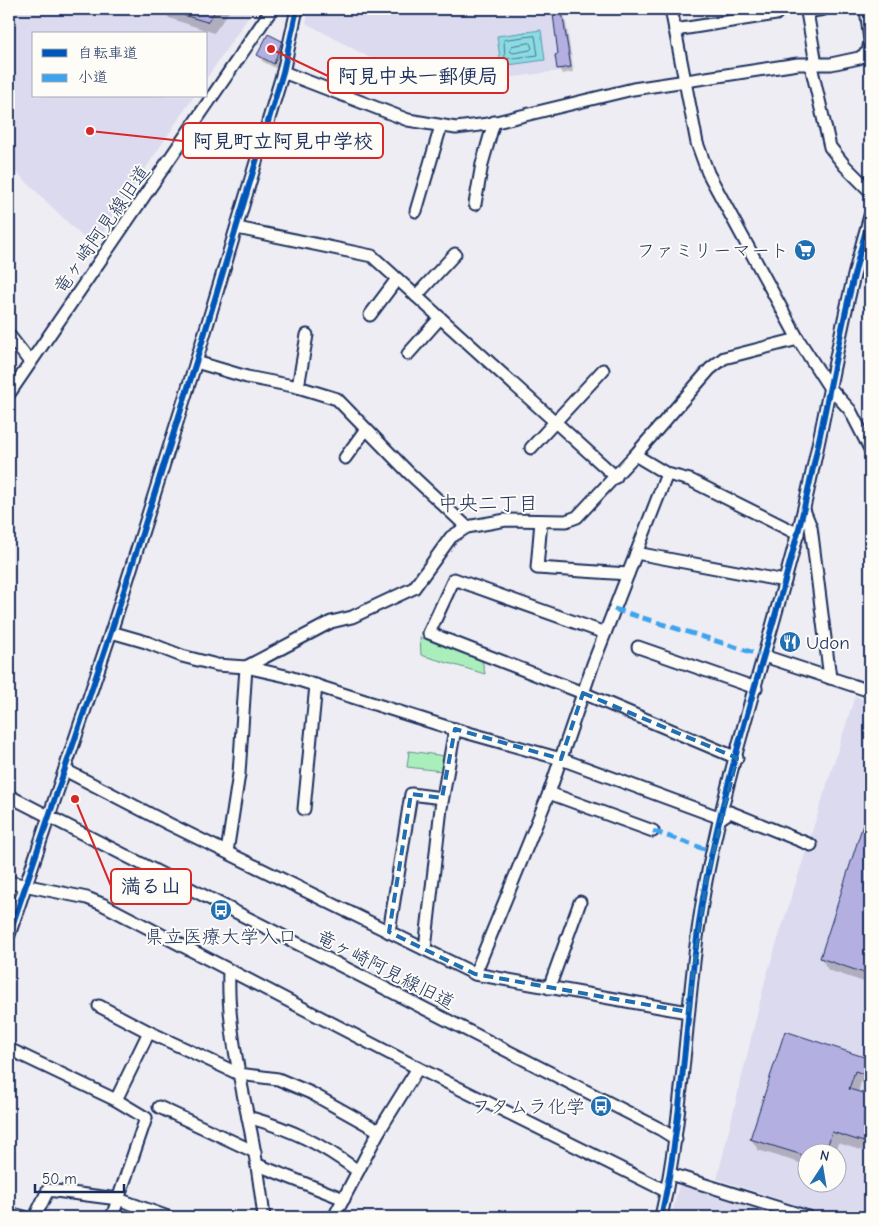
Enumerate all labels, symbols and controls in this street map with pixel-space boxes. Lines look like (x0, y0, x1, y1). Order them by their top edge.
legend (32, 32, 208, 98)
text: 自転車道 (78, 44, 138, 62)
callout: 阿見中央一郵便局 (328, 58, 508, 93)
text: 阿見中央一郵便局 (338, 65, 498, 88)
text: 小道 (78, 68, 108, 86)
callout: 阿見町立阿見中学校 (183, 123, 383, 158)
text: 阿見町立阿見中学校 (193, 130, 373, 153)
street label: 竜ヶ崎阿見線旧道 (49, 161, 154, 298)
supermarket icon: ファミリーマート (793, 238, 817, 262)
place label: ファミリーマート (637, 240, 789, 262)
district label: 中央二丁目 (438, 492, 538, 515)
restaurant icon: Udon (778, 630, 802, 654)
place label: Udon (806, 632, 850, 654)
callout: 満る山 (111, 869, 191, 904)
text: 満る山 (121, 875, 181, 898)
bus stop icon: 県立医療大学入口 (209, 898, 233, 922)
place label: 県立医療大学入口 (145, 926, 297, 948)
street label: 竜ヶ崎阿見線旧道 (313, 926, 458, 1014)
bus stop icon: フタムラ化学 (589, 1094, 613, 1118)
place label: フタムラ化学 (472, 1096, 585, 1118)
north arrow (796, 1144, 846, 1194)
text: N (818, 1147, 831, 1165)
scale bar (35, 1161, 124, 1193)
text: 50 m (42, 1170, 77, 1188)

